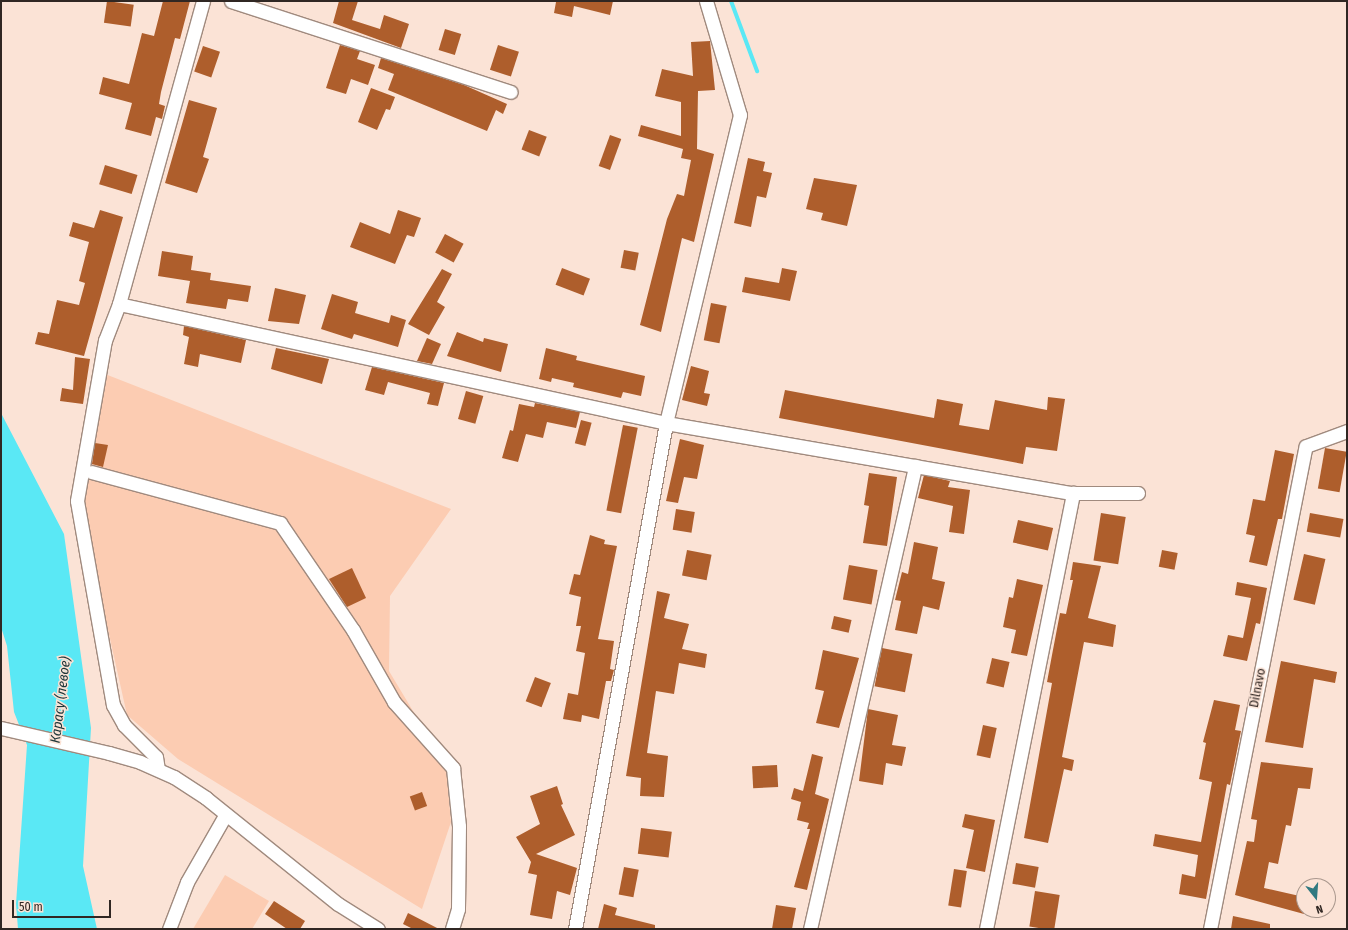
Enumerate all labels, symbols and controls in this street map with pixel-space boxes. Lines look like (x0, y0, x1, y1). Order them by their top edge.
water label: Карасу (левое) (47, 656, 75, 744)
street label: Dilnavo (1247, 667, 1269, 709)
north arrow (1296, 878, 1336, 918)
scale bar (14, 892, 113, 918)
text: 50 m (19, 900, 43, 914)
text: N (1314, 902, 1324, 916)

